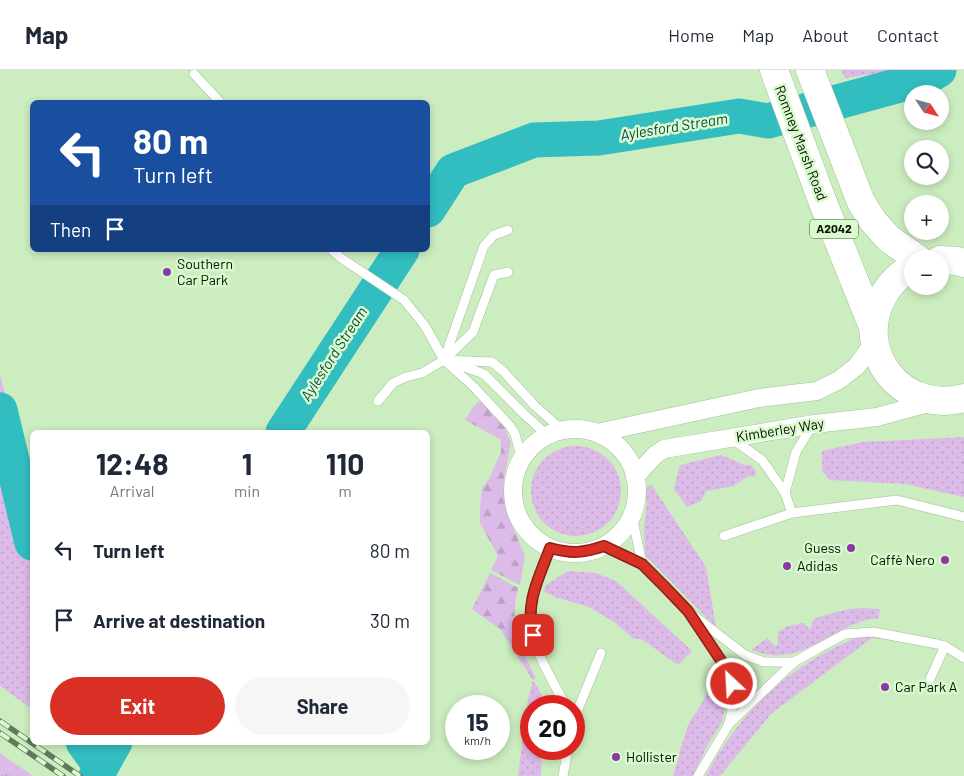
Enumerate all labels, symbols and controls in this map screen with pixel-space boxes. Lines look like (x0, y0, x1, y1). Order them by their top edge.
text: Map (25, 20, 68, 49)
text: Home (668, 24, 714, 46)
text: Map (742, 24, 774, 46)
text: About (802, 24, 849, 46)
text: Contact (877, 24, 939, 46)
street label: Romney Marsh Road (772, 83, 831, 203)
north arrow (904, 85, 949, 130)
map controls (904, 85, 949, 295)
water label: Aylesford Stream (619, 109, 729, 143)
text: 80 m (133, 119, 208, 161)
icon: left (50, 120, 115, 185)
button: search (904, 140, 949, 185)
text: Turn left (133, 161, 213, 187)
button: + (904, 195, 949, 240)
icon: arrive (101, 215, 129, 243)
text: Then (50, 218, 91, 241)
road number: A2042 (810, 220, 858, 238)
button: − (904, 250, 949, 295)
place label: Southern Car Park (177, 255, 233, 288)
marker: Southern Car Park (161, 266, 173, 278)
water label: Aylesford Stream (296, 303, 370, 404)
street label: Kimberley Way (735, 414, 826, 445)
text: 12:48 (96, 445, 168, 481)
text: 1 (242, 445, 252, 481)
text: 110 (326, 445, 364, 481)
text: Arrival (110, 481, 154, 500)
text: min (234, 481, 260, 500)
text: m (338, 481, 352, 500)
icon: left (50, 536, 78, 564)
text: Turn left (93, 539, 164, 562)
text: 80 m (370, 539, 410, 562)
place label: Guess (804, 539, 841, 556)
marker: Guess (845, 542, 857, 554)
place label: Caffè Nero (870, 551, 935, 568)
marker: Caffè Nero (939, 554, 951, 566)
place label: Adidas (797, 557, 838, 574)
marker: Adidas (781, 560, 793, 572)
icon: arrive (50, 606, 78, 634)
text: Arrive at destination (93, 609, 265, 632)
text: 30 m (370, 609, 410, 632)
pin (512, 614, 554, 656)
icon: arrive (519, 621, 547, 649)
position arrow (705, 657, 757, 709)
button: Exit (50, 677, 225, 735)
button: Share (235, 677, 410, 735)
place label: Car Park A (895, 678, 958, 695)
marker: Car Park A (879, 681, 891, 693)
speed limit sign: 20 (520, 695, 585, 760)
text: 15 (466, 706, 489, 736)
text: km/h (464, 733, 491, 747)
place label: Hollister (626, 748, 677, 765)
marker: Hollister (610, 751, 622, 763)

